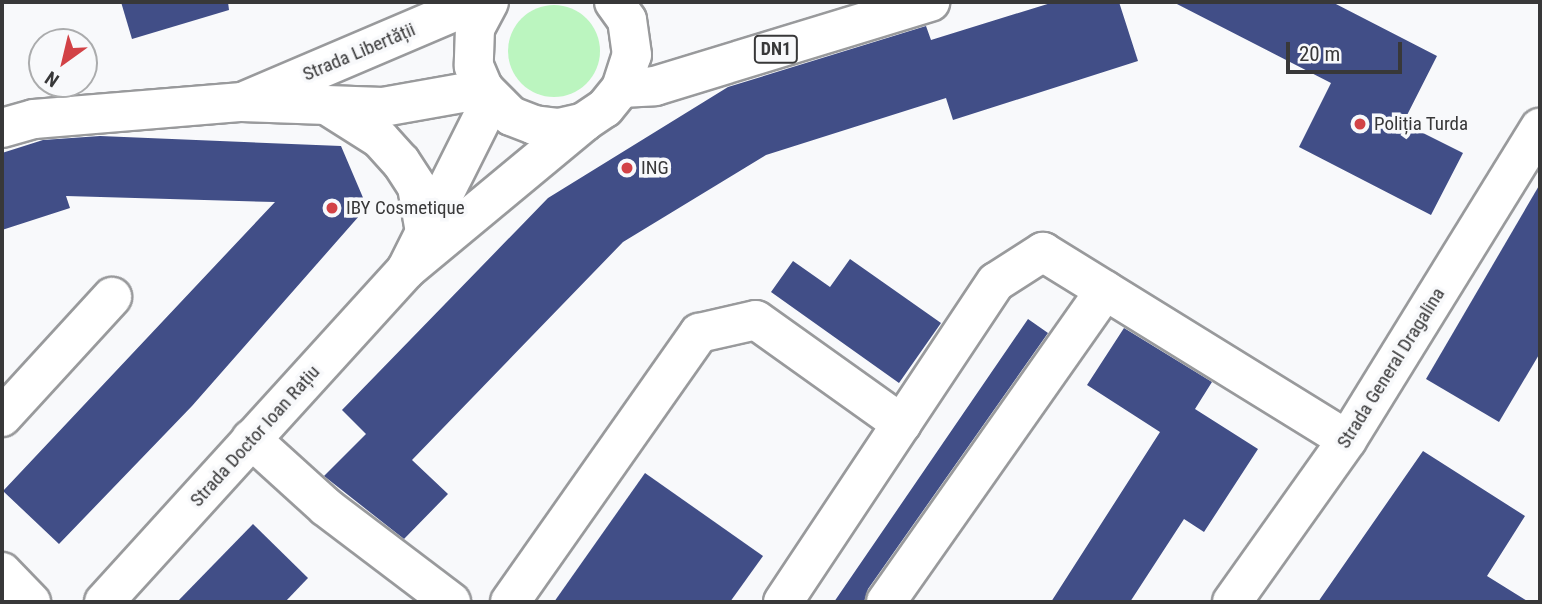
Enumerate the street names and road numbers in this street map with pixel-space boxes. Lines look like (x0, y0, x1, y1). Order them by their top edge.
street label: Strada Libertății (299, 18, 419, 86)
road number: DN1 (753, 34, 799, 64)
street label: Strada General Dragalina (1332, 283, 1450, 453)
street label: Strada Doctor Ioan Rațiu (185, 361, 325, 511)

